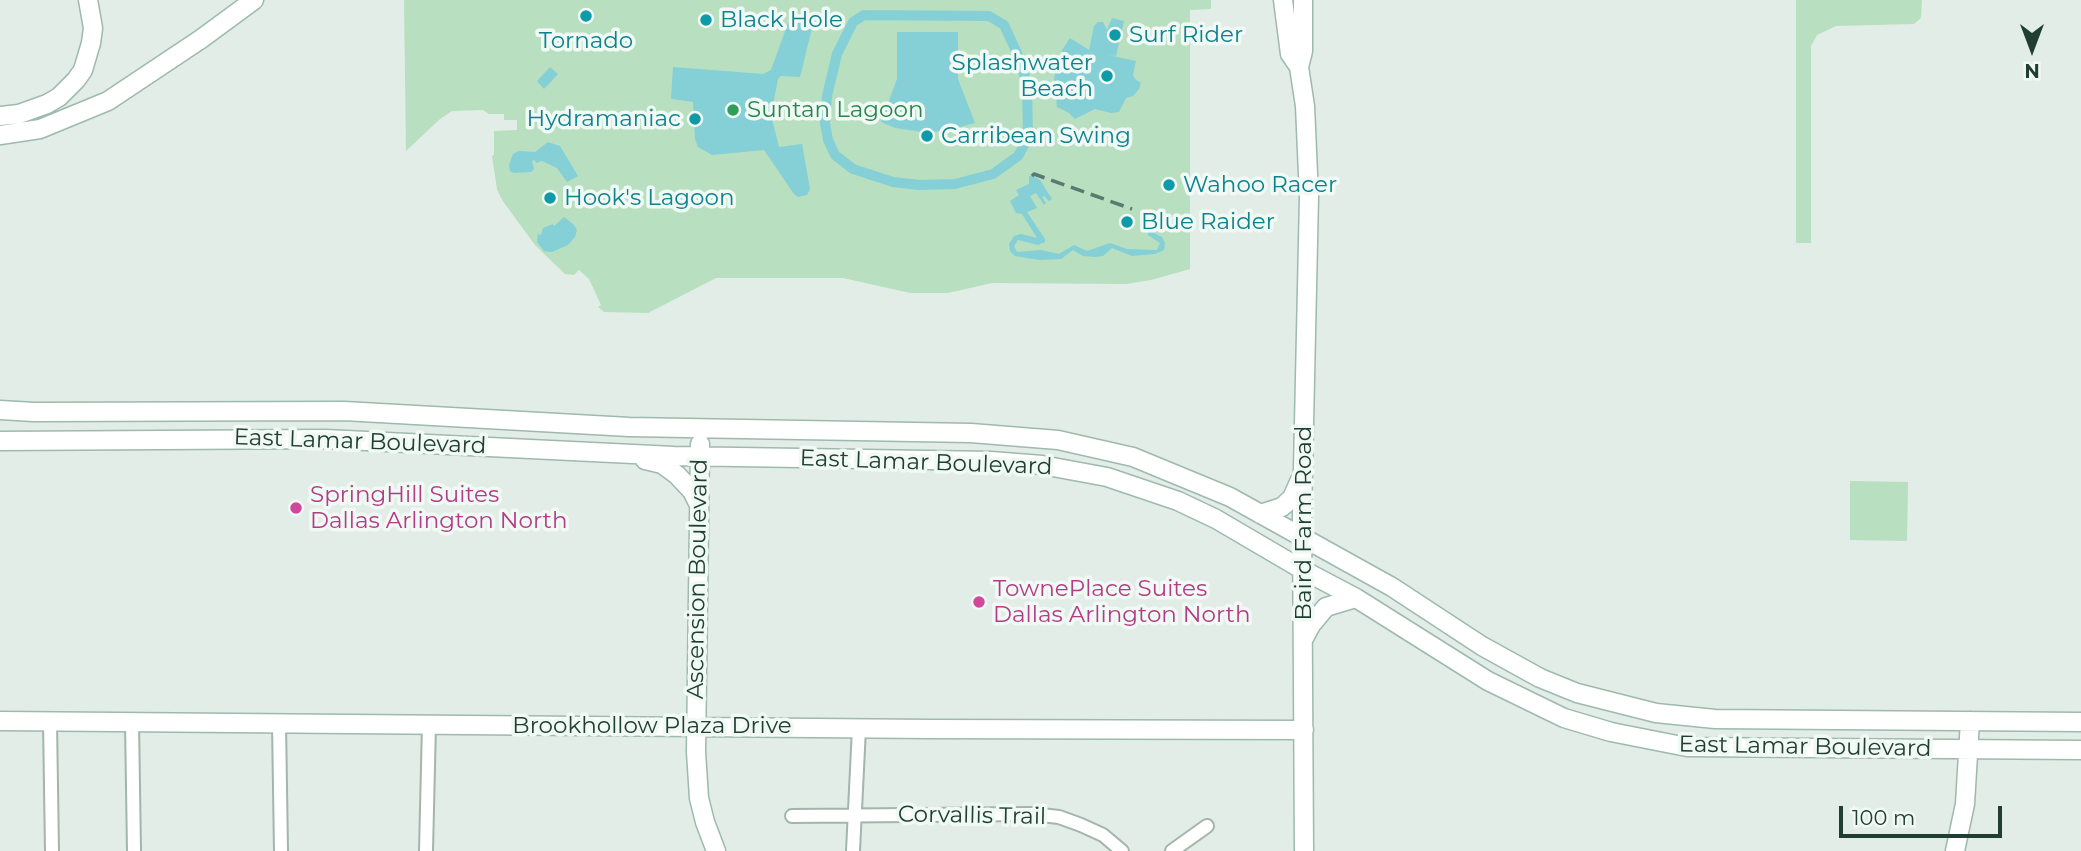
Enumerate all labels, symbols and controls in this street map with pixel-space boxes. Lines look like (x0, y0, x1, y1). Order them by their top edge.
place label: Black Hole (720, 6, 843, 34)
marker: Tornado (578, 8, 594, 24)
marker: Black Hole (698, 12, 714, 28)
north arrow (1997, 14, 2067, 84)
place label: Surf Rider (1129, 21, 1243, 49)
place label: Tornado (539, 27, 633, 55)
marker: Surf Rider (1107, 27, 1123, 43)
place label: Splashwater Beach (952, 49, 1093, 103)
text: N (2024, 59, 2040, 82)
marker: Splashwater Beach (1099, 68, 1115, 84)
place label: Suntan Lagoon (747, 96, 923, 124)
marker: Suntan Lagoon (725, 102, 741, 118)
place label: Hydramaniac (527, 105, 681, 133)
marker: Hydramaniac (687, 111, 703, 127)
place label: Carribean Swing (941, 122, 1131, 150)
marker: Carribean Swing (919, 128, 935, 144)
place label: Wahoo Racer (1183, 171, 1337, 199)
marker: Wahoo Racer (1161, 177, 1177, 193)
place label: Hook's Lagoon (564, 184, 734, 212)
marker: Hook's Lagoon (542, 190, 558, 206)
place label: Blue Raider (1141, 208, 1275, 236)
marker: Blue Raider (1119, 214, 1135, 230)
street label: East Lamar Boulevard (233, 424, 487, 460)
street label: Baird Farm Road (1290, 426, 1318, 620)
street label: East Lamar Boulevard (799, 445, 1053, 481)
street label: Ascension Boulevard (682, 459, 714, 699)
place label: SpringHill Suites Dallas Arlington North (310, 481, 567, 535)
marker: SpringHill Suites Dallas Arlington North (288, 500, 304, 516)
place label: TownePlace Suites Dallas Arlington North (993, 575, 1250, 629)
marker: TownePlace Suites Dallas Arlington North (971, 594, 987, 610)
street label: Brookhollow Plaza Drive (512, 712, 792, 740)
street label: East Lamar Boulevard (1678, 731, 1932, 763)
scale bar (1843, 792, 2006, 836)
street label: Corvallis Trail (898, 801, 1046, 831)
text: 100 m (1852, 805, 1915, 830)

